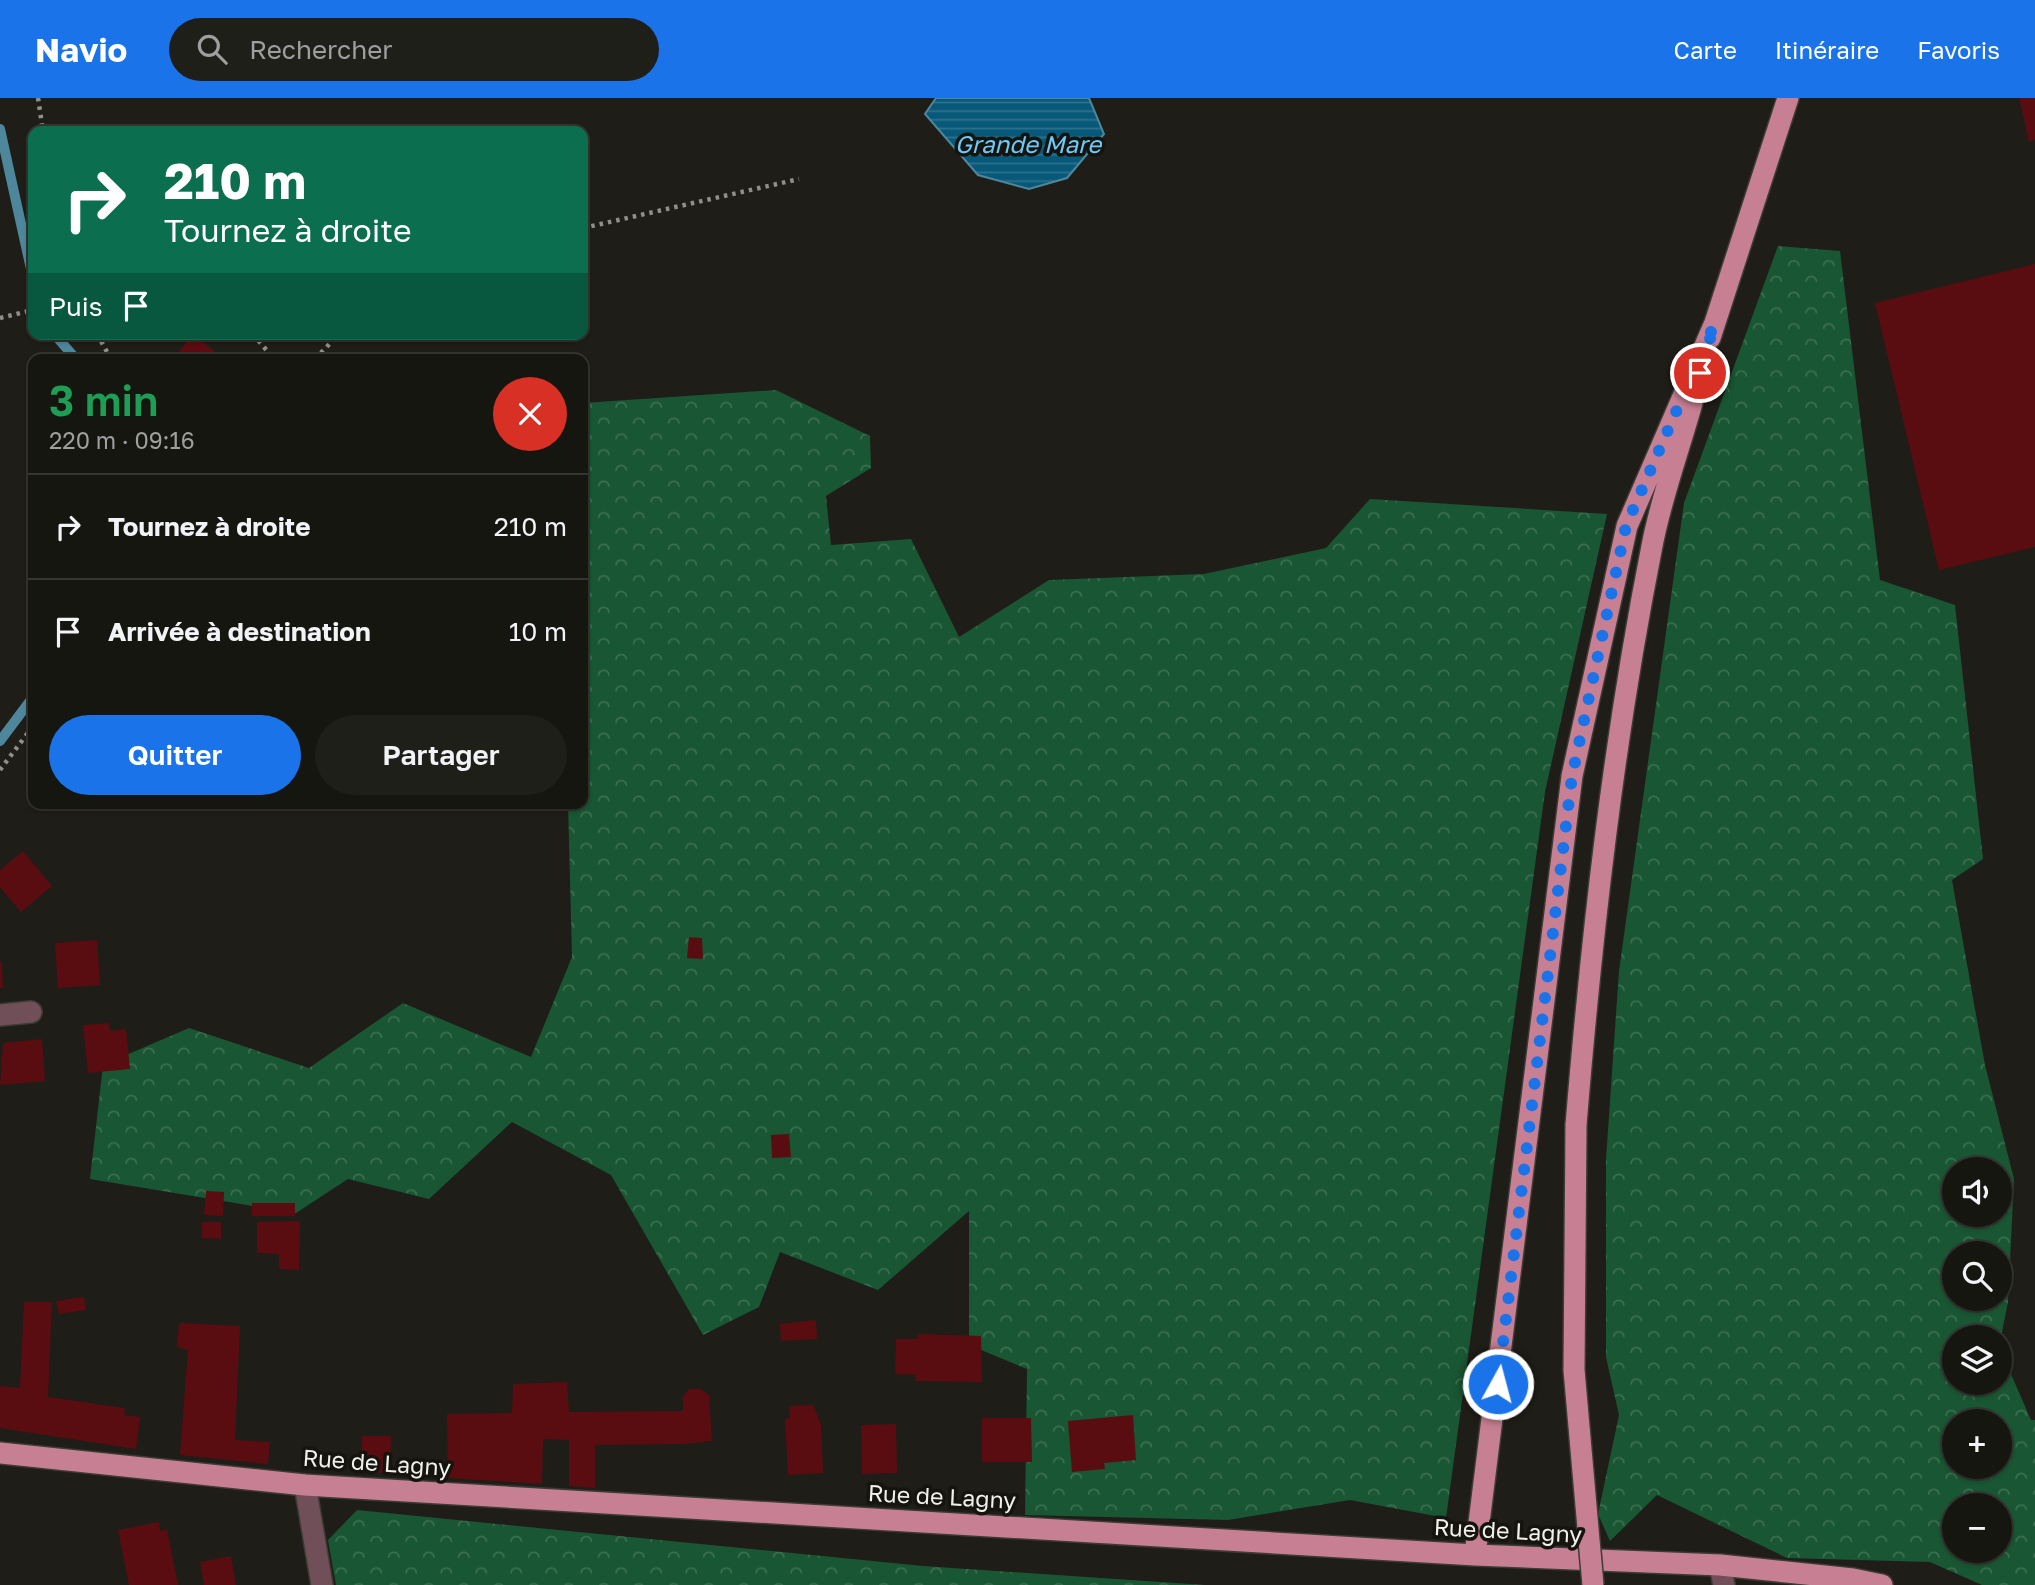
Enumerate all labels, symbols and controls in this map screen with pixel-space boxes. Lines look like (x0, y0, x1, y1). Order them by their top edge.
search box (169, 18, 659, 81)
text: Navio (35, 30, 127, 69)
icon: search (193, 30, 231, 68)
text: Rechercher (249, 34, 392, 65)
text: Carte (1674, 35, 1737, 64)
text: Itinéraire (1775, 35, 1879, 64)
text: Favoris (1917, 35, 2000, 64)
water label: Grande Mare (955, 129, 1103, 158)
text: 210 m (164, 151, 306, 210)
icon: right (49, 154, 140, 245)
text: Tournez à droite (164, 211, 412, 249)
icon: arrive (117, 287, 155, 325)
text: Puis (49, 291, 103, 322)
pin (1670, 343, 1730, 403)
icon: arrive (1681, 354, 1719, 392)
text: 3 min (49, 375, 158, 425)
button: close (493, 377, 567, 451)
text: 220 m · 09:16 (49, 426, 195, 454)
icon: right (49, 508, 87, 546)
text: Tournez à droite (108, 511, 311, 542)
text: 210 m (494, 511, 567, 542)
icon: arrive (49, 613, 87, 651)
text: Arrivée à destination (108, 616, 371, 647)
text: 10 m (509, 616, 567, 647)
button: Quitter (49, 715, 301, 795)
button: Partager (315, 715, 567, 795)
map controls (1942, 1157, 2012, 1563)
button: sound (1942, 1157, 2012, 1227)
button: search (1942, 1241, 2012, 1311)
button: layers (1942, 1325, 2012, 1395)
position arrow (1461, 1347, 1535, 1421)
button: + (1942, 1409, 2012, 1479)
street label: Rue de Lagny (302, 1443, 452, 1481)
street label: Rue de Lagny (867, 1478, 1017, 1514)
button: − (1942, 1493, 2012, 1563)
street label: Rue de Lagny (1433, 1512, 1583, 1548)

